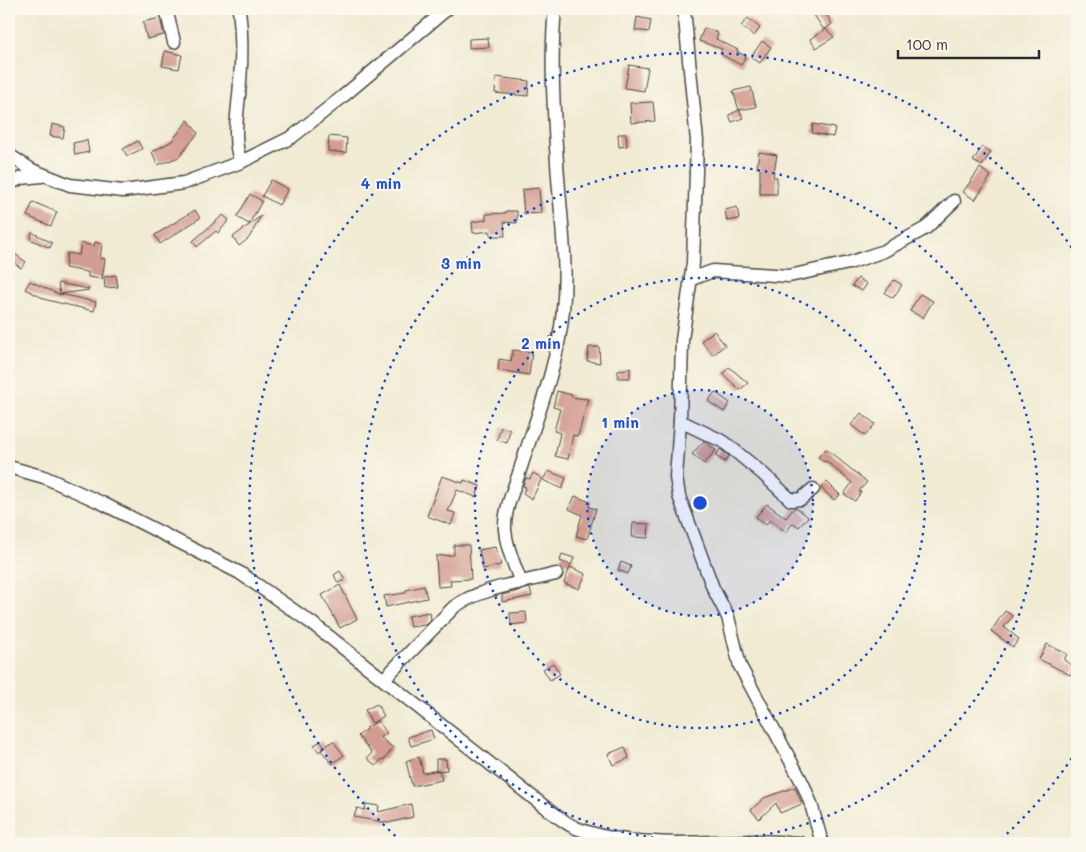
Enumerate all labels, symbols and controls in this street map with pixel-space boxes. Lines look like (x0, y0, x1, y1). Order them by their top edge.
scale bar (898, 28, 1040, 60)
text: 100 m (906, 34, 948, 54)
text: 4 min (361, 173, 401, 193)
text: 3 min (441, 253, 481, 273)
text: 2 min (521, 333, 561, 353)
text: 1 min (601, 412, 639, 432)
centre of rings (691, 494, 709, 512)

